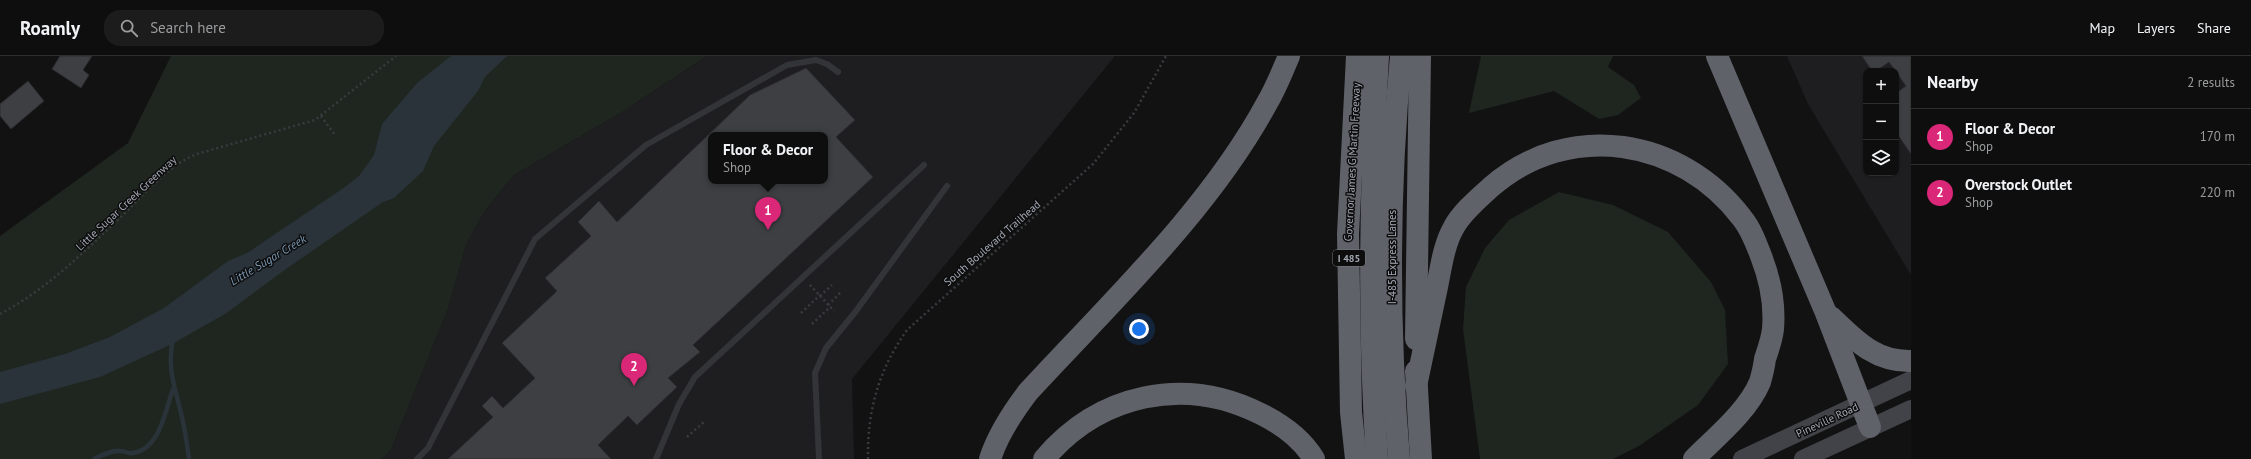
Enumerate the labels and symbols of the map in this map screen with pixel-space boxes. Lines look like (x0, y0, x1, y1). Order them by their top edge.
street label: Governor James G Martin Freeway (1341, 81, 1363, 242)
street label: Little Sugar Creek Greenway (73, 152, 180, 253)
pin: 1 (755, 197, 781, 230)
street label: South Boulevard Trailhead (941, 197, 1043, 289)
street label: I-485 Express Lanes (1385, 209, 1399, 304)
water label: Little Sugar Creek (227, 231, 309, 288)
road number: I 485 (1333, 250, 1365, 266)
your location (1129, 319, 1149, 339)
pin: 2 (621, 353, 647, 386)
street label: Pineville Road (1794, 399, 1860, 440)

